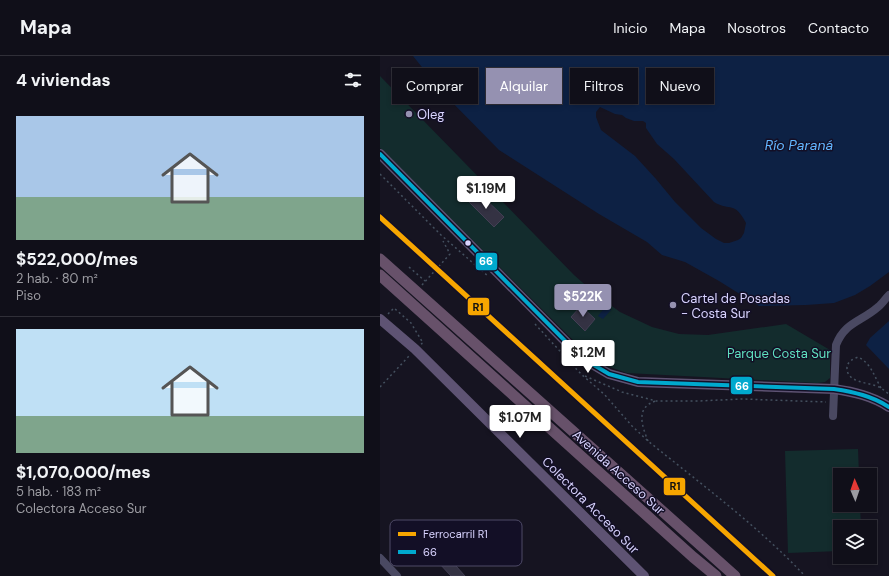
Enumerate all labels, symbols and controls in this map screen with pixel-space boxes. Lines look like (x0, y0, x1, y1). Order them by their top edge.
text: Mapa (20, 15, 72, 40)
text: Inicio (613, 19, 648, 37)
text: Mapa (670, 19, 705, 37)
text: Nosotros (727, 19, 786, 37)
text: Contacto (808, 19, 869, 37)
chip: Comprar (392, 68, 478, 104)
chip: Alquilar (486, 68, 562, 104)
chip: Filtros (570, 68, 638, 104)
chip: Nuevo (646, 68, 714, 104)
text: 4 viviendas (16, 69, 110, 91)
icon: filters (342, 69, 364, 91)
place label: Oleg (417, 106, 445, 123)
marker: Oleg (404, 109, 414, 119)
water label: Río Paraná (765, 136, 833, 154)
icon: home (154, 142, 226, 214)
pin: $1.19M (453, 176, 519, 210)
text: $1.19M (466, 180, 506, 197)
unlabelled marker (463, 238, 473, 248)
text: $522,000/mes (16, 248, 138, 270)
line badge: 66 (475, 252, 498, 271)
text: 66 (479, 254, 493, 268)
text: 2 hab. · 80 m² (16, 270, 98, 287)
pin: $522K (555, 284, 611, 318)
text: Piso (16, 287, 41, 304)
text: $522K (563, 288, 603, 305)
place label: Cartel de Posadas - Costa Sur (681, 290, 790, 322)
line badge: R1 (467, 297, 490, 316)
text: R1 (473, 300, 483, 314)
marker: Cartel de Posadas - Costa Sur (668, 300, 678, 310)
pin: $1.2M (560, 340, 616, 374)
text: $1.2M (571, 344, 605, 361)
park label: Parque Costa Sur (727, 345, 831, 362)
icon: home (154, 355, 226, 427)
line badge: 66 (730, 376, 753, 395)
text: 66 (735, 379, 749, 393)
pin: $1.07M (487, 405, 553, 439)
text: $1.07M (499, 409, 541, 426)
street label: Avenida Acceso Sur (569, 426, 669, 519)
street label: Colectora Acceso Sur (538, 453, 643, 558)
text: $1,070,000/mes (16, 461, 151, 483)
north arrow (833, 468, 877, 512)
map controls (833, 468, 877, 564)
line badge: R1 (663, 477, 686, 496)
text: R1 (670, 479, 680, 493)
text: 5 hab. · 183 m² (16, 483, 101, 500)
text: Colectora Acceso Sur (16, 500, 147, 517)
legend (390, 520, 522, 566)
button: layers (833, 520, 877, 564)
text: Ferrocarril R1 (423, 527, 488, 541)
text: 66 (423, 545, 437, 559)

